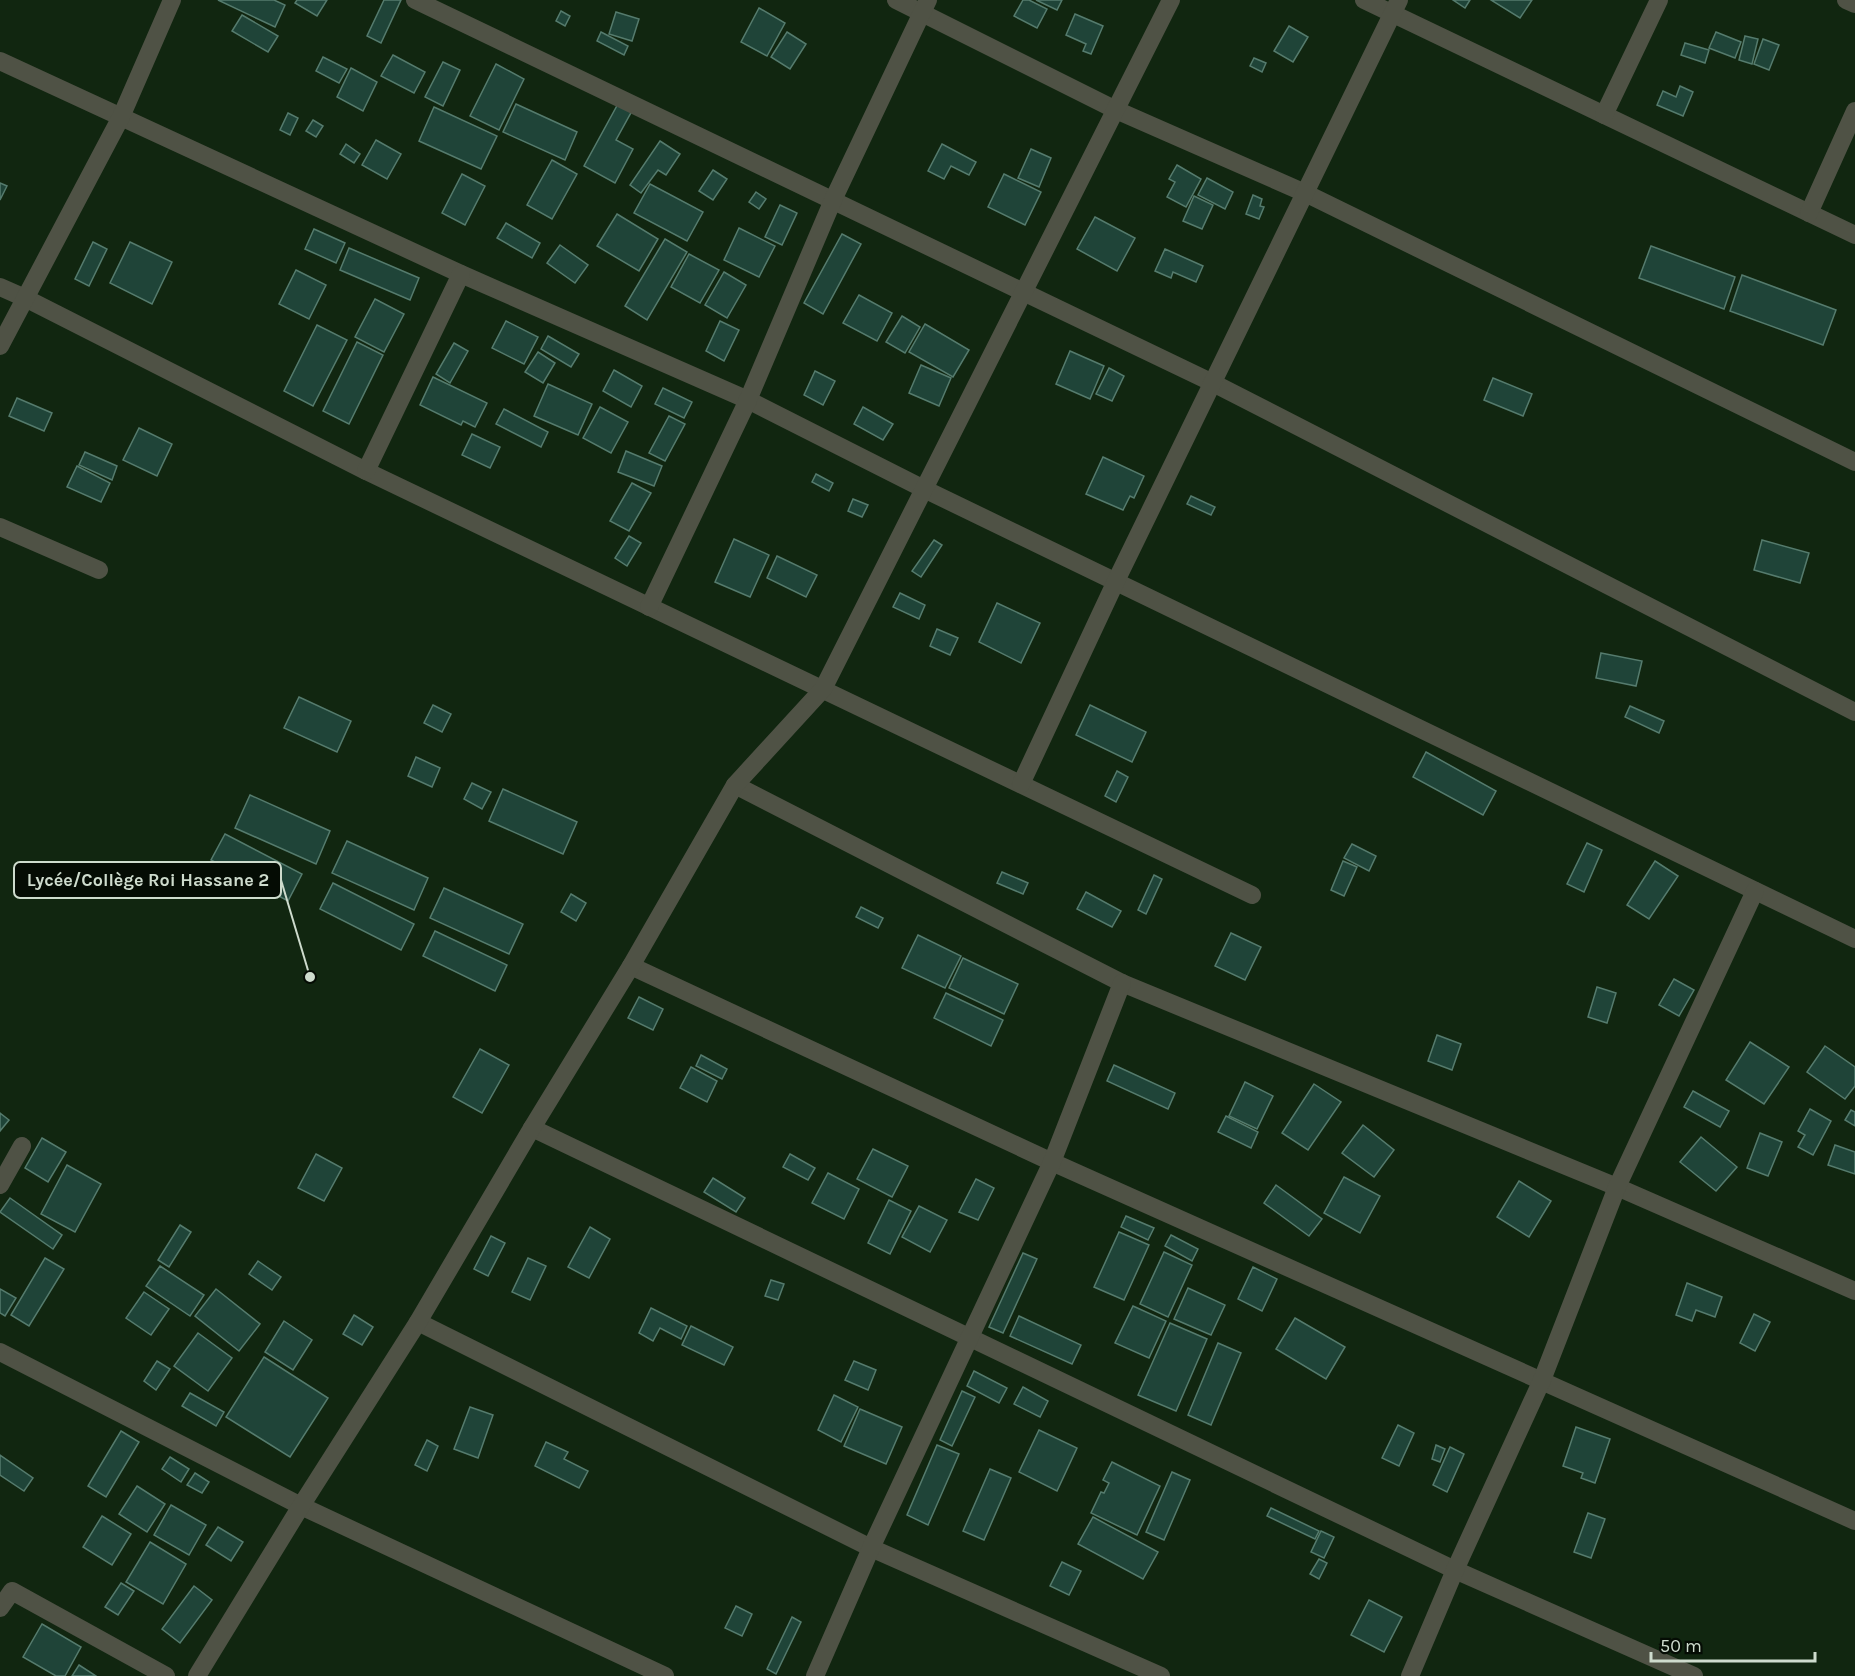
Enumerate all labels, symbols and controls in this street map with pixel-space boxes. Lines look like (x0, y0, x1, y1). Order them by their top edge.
callout: Lycée/Collège Roi Hassane 2 (14, 862, 281, 898)
text: Lycée/Collège Roi Hassane 2 (27, 869, 269, 891)
scale bar (1651, 1625, 1814, 1663)
text: 50 m (1660, 1635, 1702, 1657)

